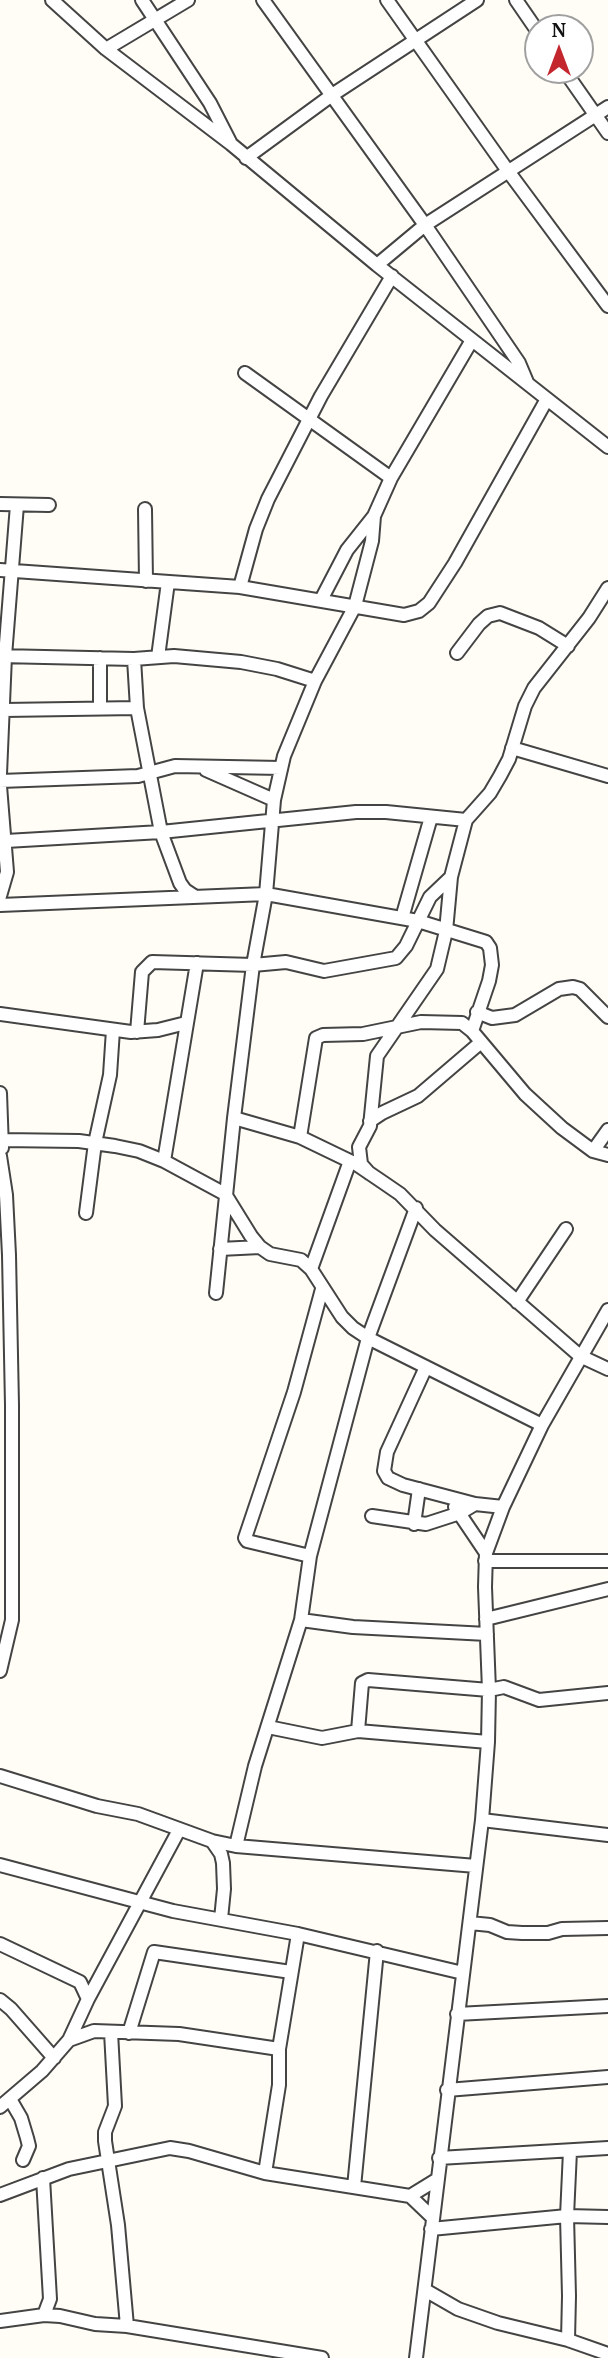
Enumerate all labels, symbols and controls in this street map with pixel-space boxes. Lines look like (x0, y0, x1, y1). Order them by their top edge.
north arrow (524, 14, 594, 84)
text: N (552, 17, 566, 42)

